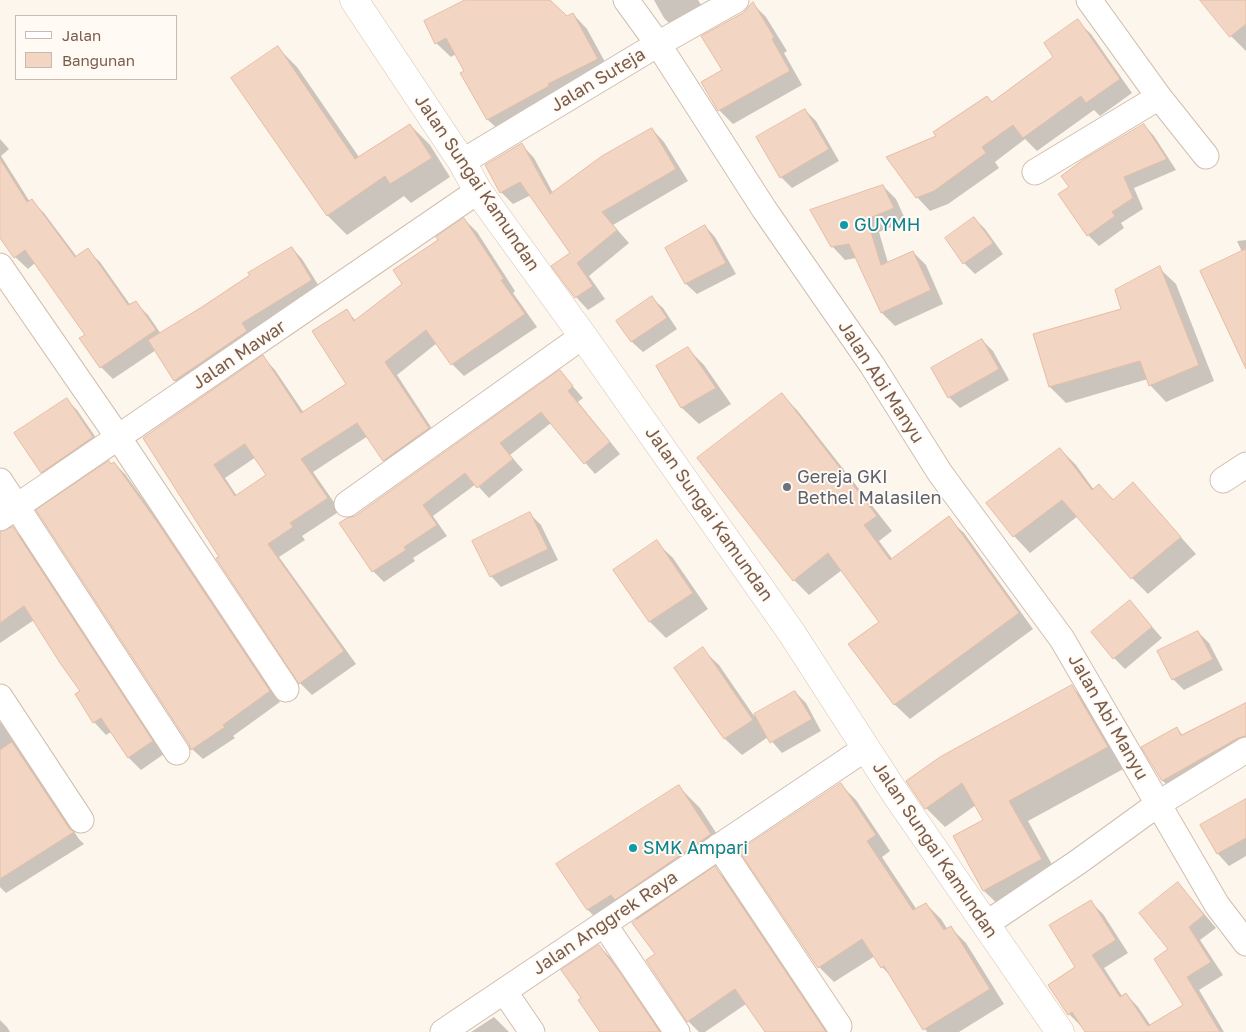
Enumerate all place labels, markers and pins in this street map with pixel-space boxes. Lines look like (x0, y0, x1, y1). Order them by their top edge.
place label: GUYMH (854, 214, 921, 236)
marker: GUYMH (838, 219, 850, 231)
place label: Gereja GKI Bethel Malasilen (797, 466, 942, 508)
marker: Gereja GKI Bethel Malasilen (781, 481, 793, 493)
place label: SMK Ampari (643, 837, 748, 859)
marker: SMK Ampari (627, 842, 639, 854)

